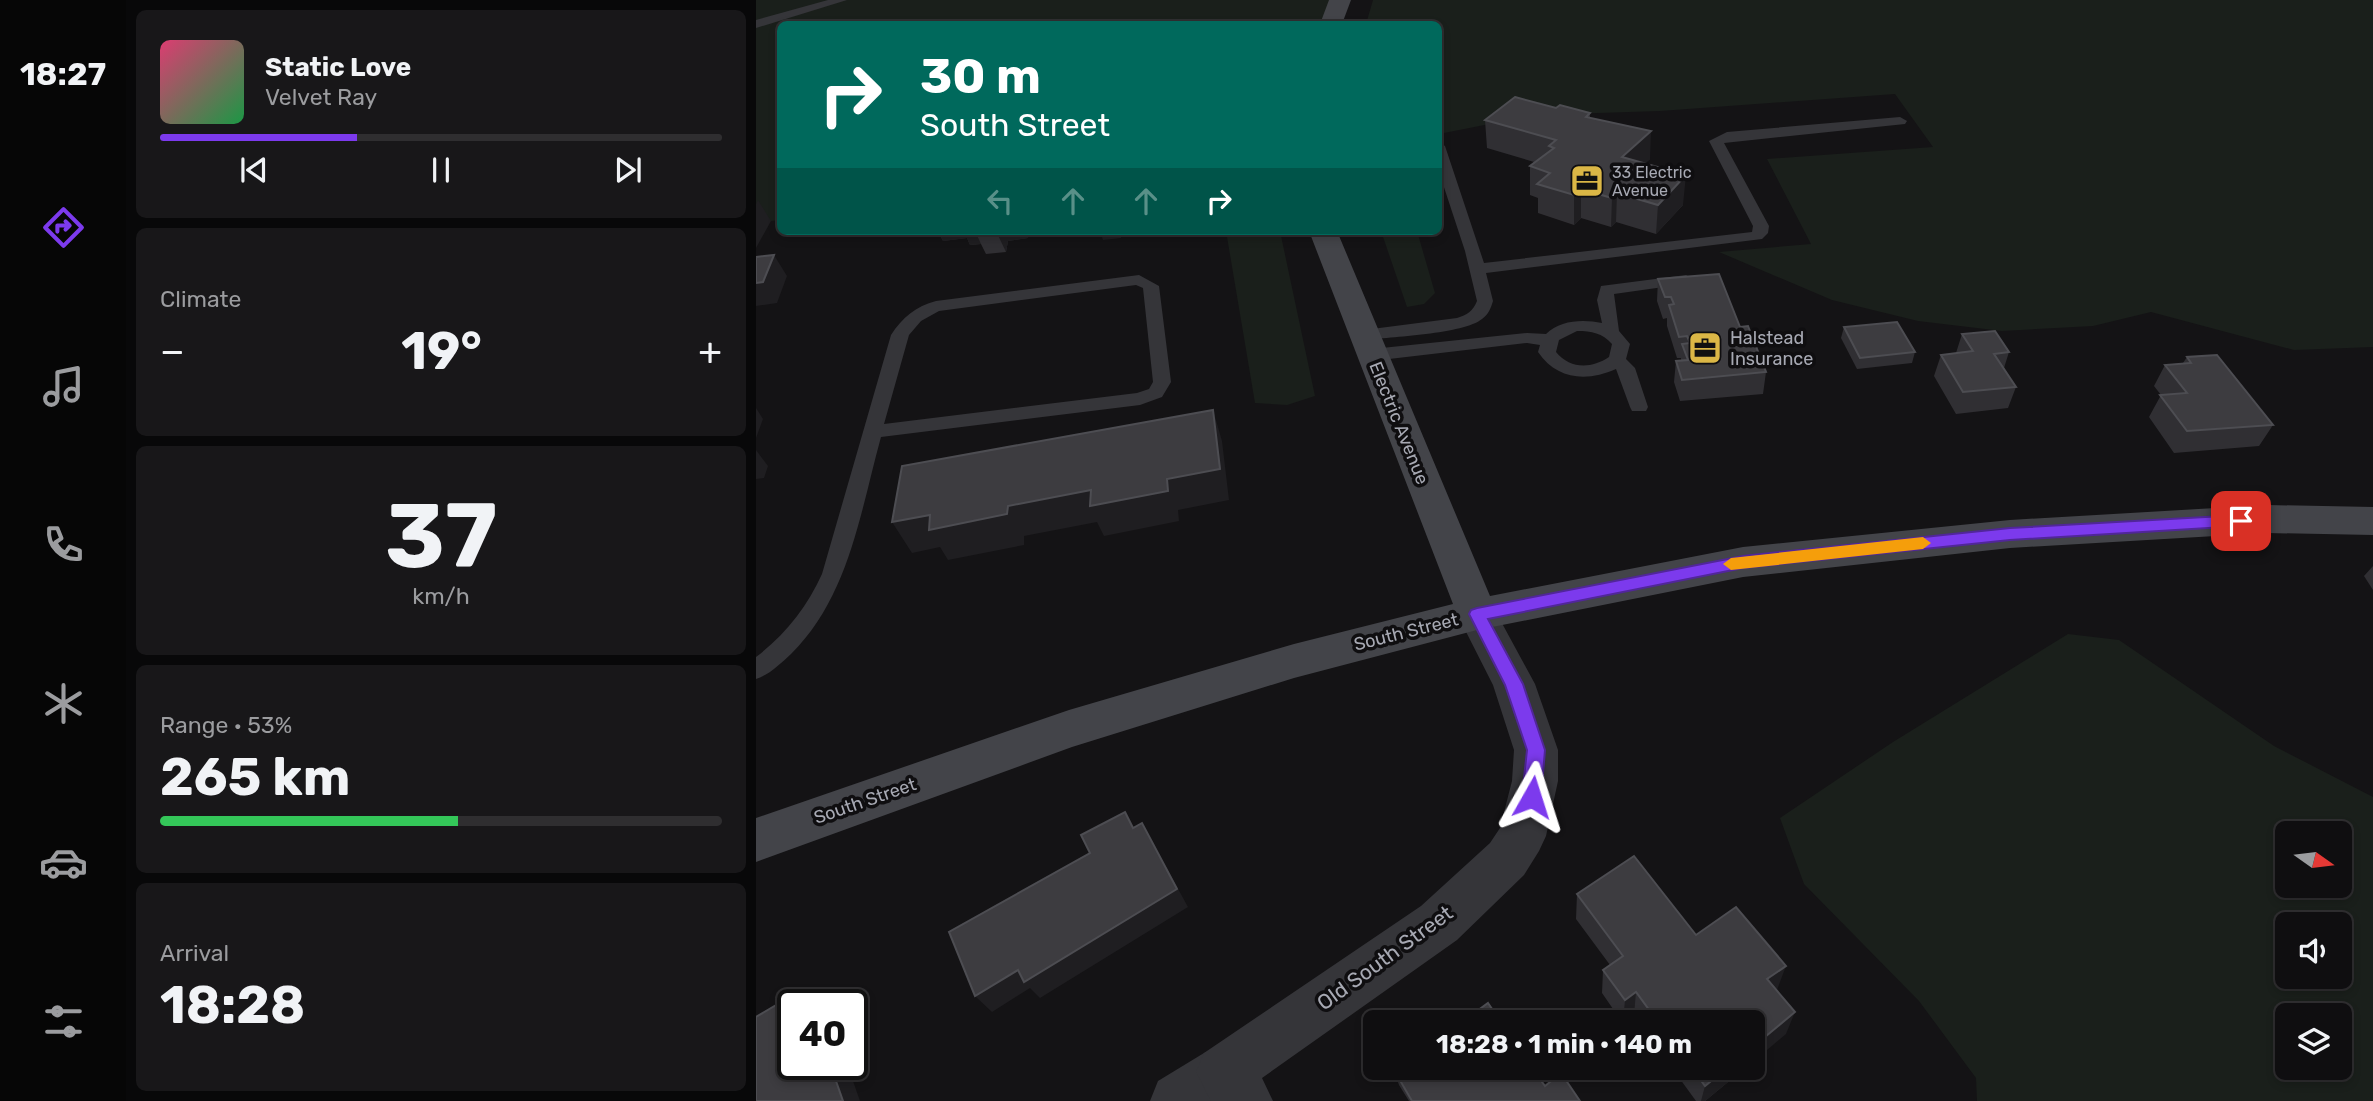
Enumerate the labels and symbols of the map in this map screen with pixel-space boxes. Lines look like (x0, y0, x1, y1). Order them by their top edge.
office icon: 33 Electric Avenue (1568, 162, 1606, 200)
place label: 33 Electric Avenue (1612, 163, 1692, 200)
place label: Halstead Insurance (1730, 327, 1813, 370)
office icon: Halstead Insurance (1686, 329, 1724, 367)
street label: Electric Avenue (1364, 358, 1434, 488)
pin (2211, 491, 2271, 551)
street label: South Street (1352, 608, 1460, 656)
position arrow (1495, 760, 1569, 834)
street label: South Street (811, 773, 919, 829)
north arrow (2275, 821, 2352, 898)
street label: Old South Street (1312, 900, 1457, 1015)
speed limit sign: 40 (777, 989, 868, 1080)

